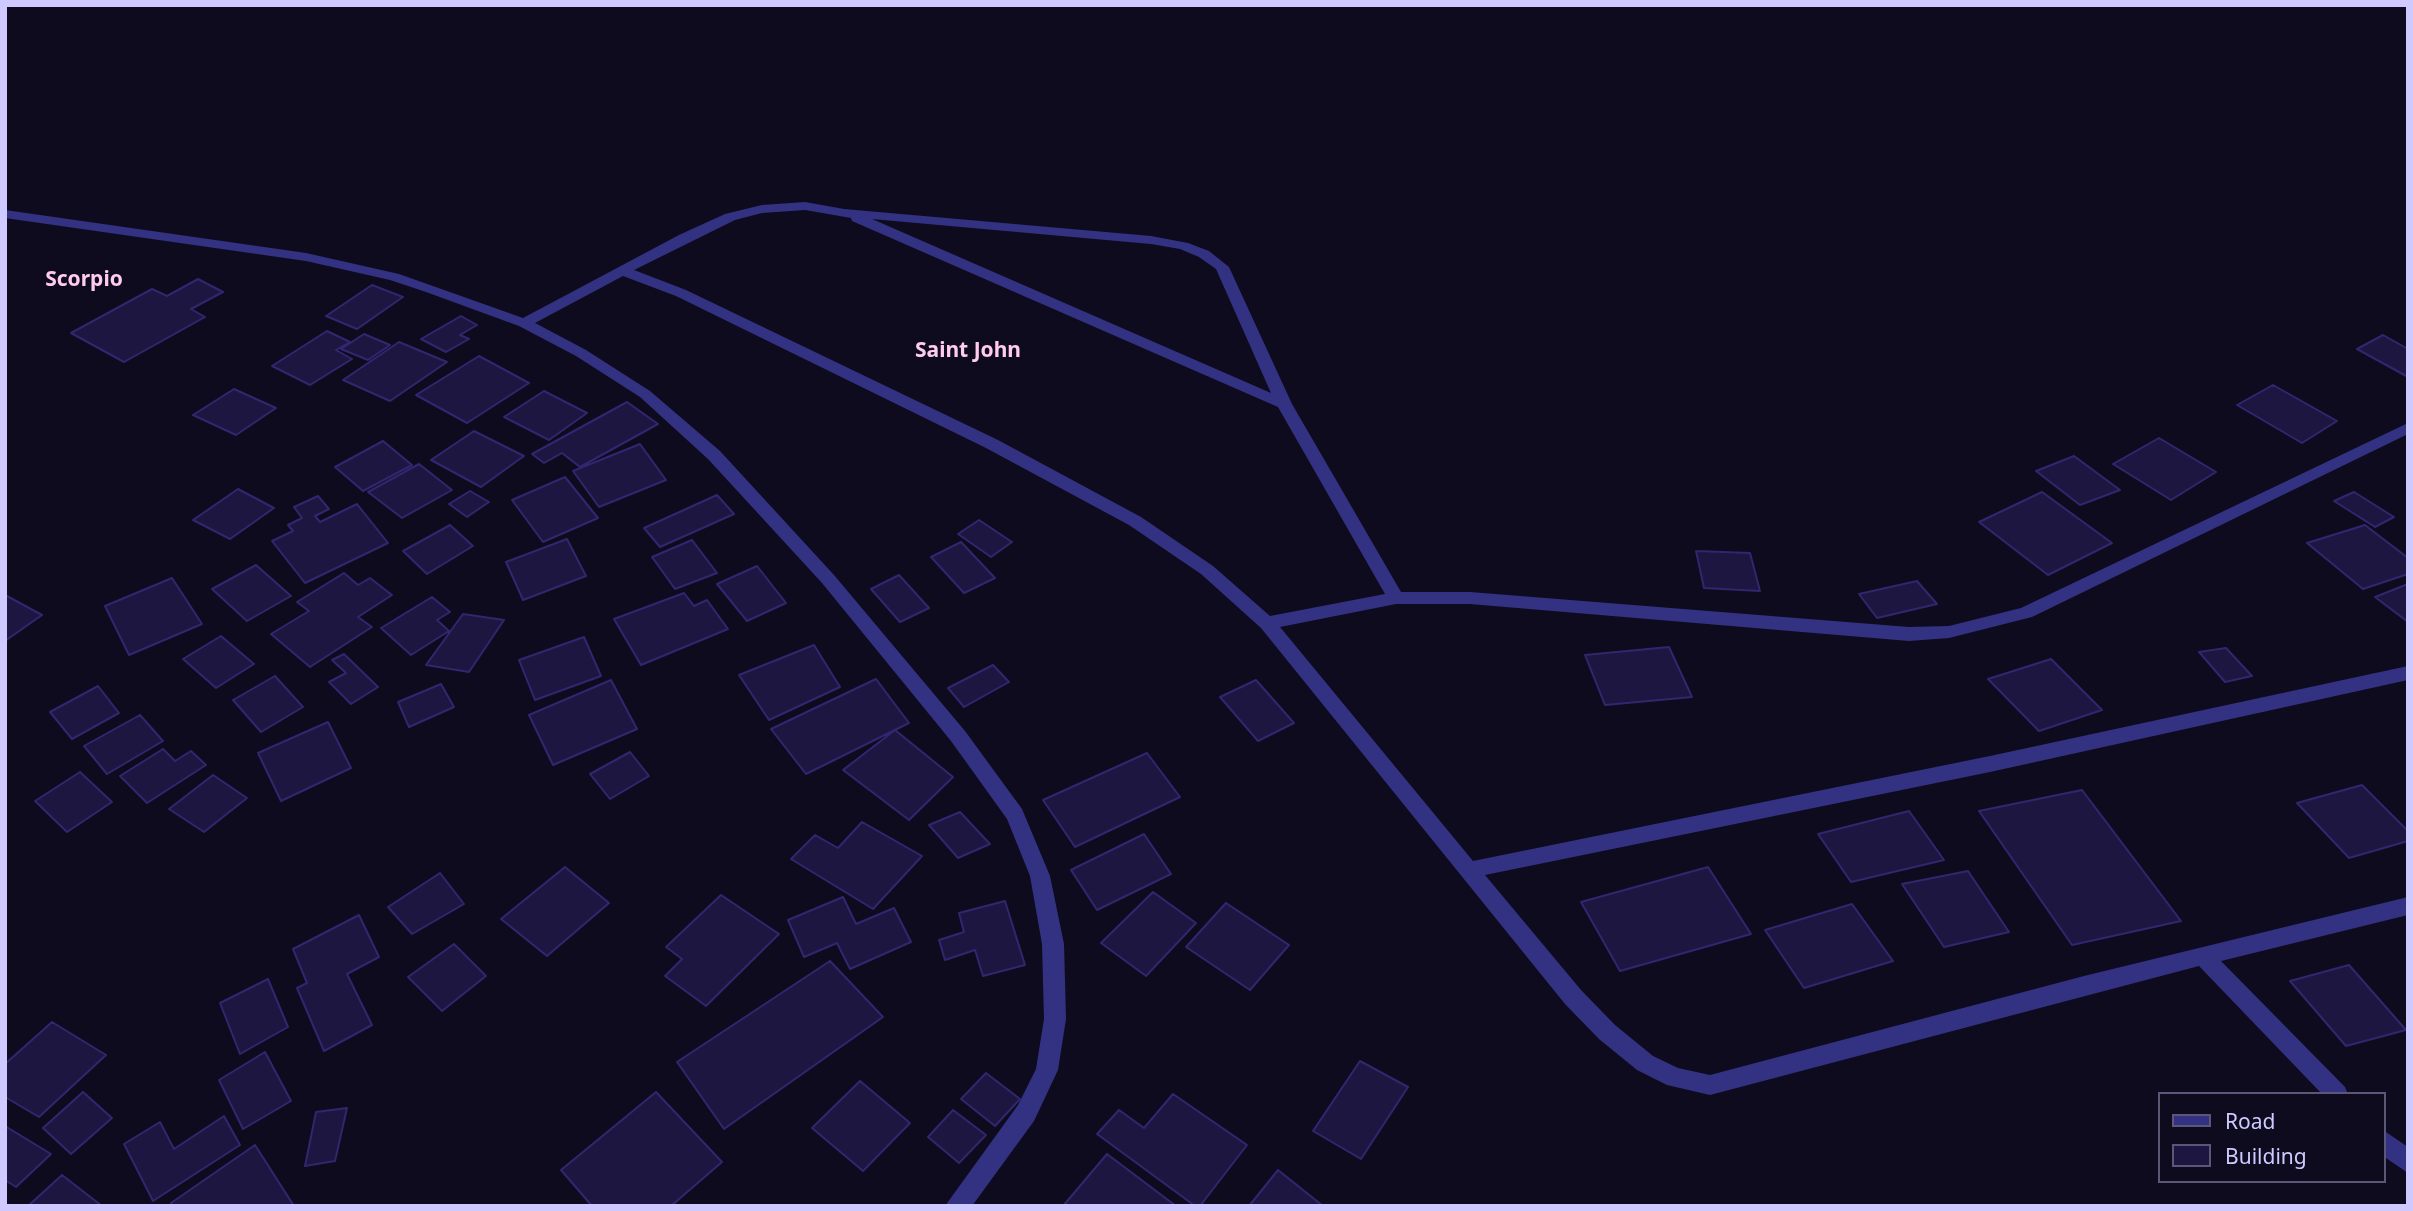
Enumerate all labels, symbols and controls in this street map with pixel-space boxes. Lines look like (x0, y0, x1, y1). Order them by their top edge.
district label: Scorpio (45, 267, 123, 293)
district label: Saint John (915, 338, 1021, 364)
legend (2158, 1092, 2385, 1183)
text: Road (2225, 1107, 2275, 1135)
text: Building (2225, 1142, 2307, 1170)

